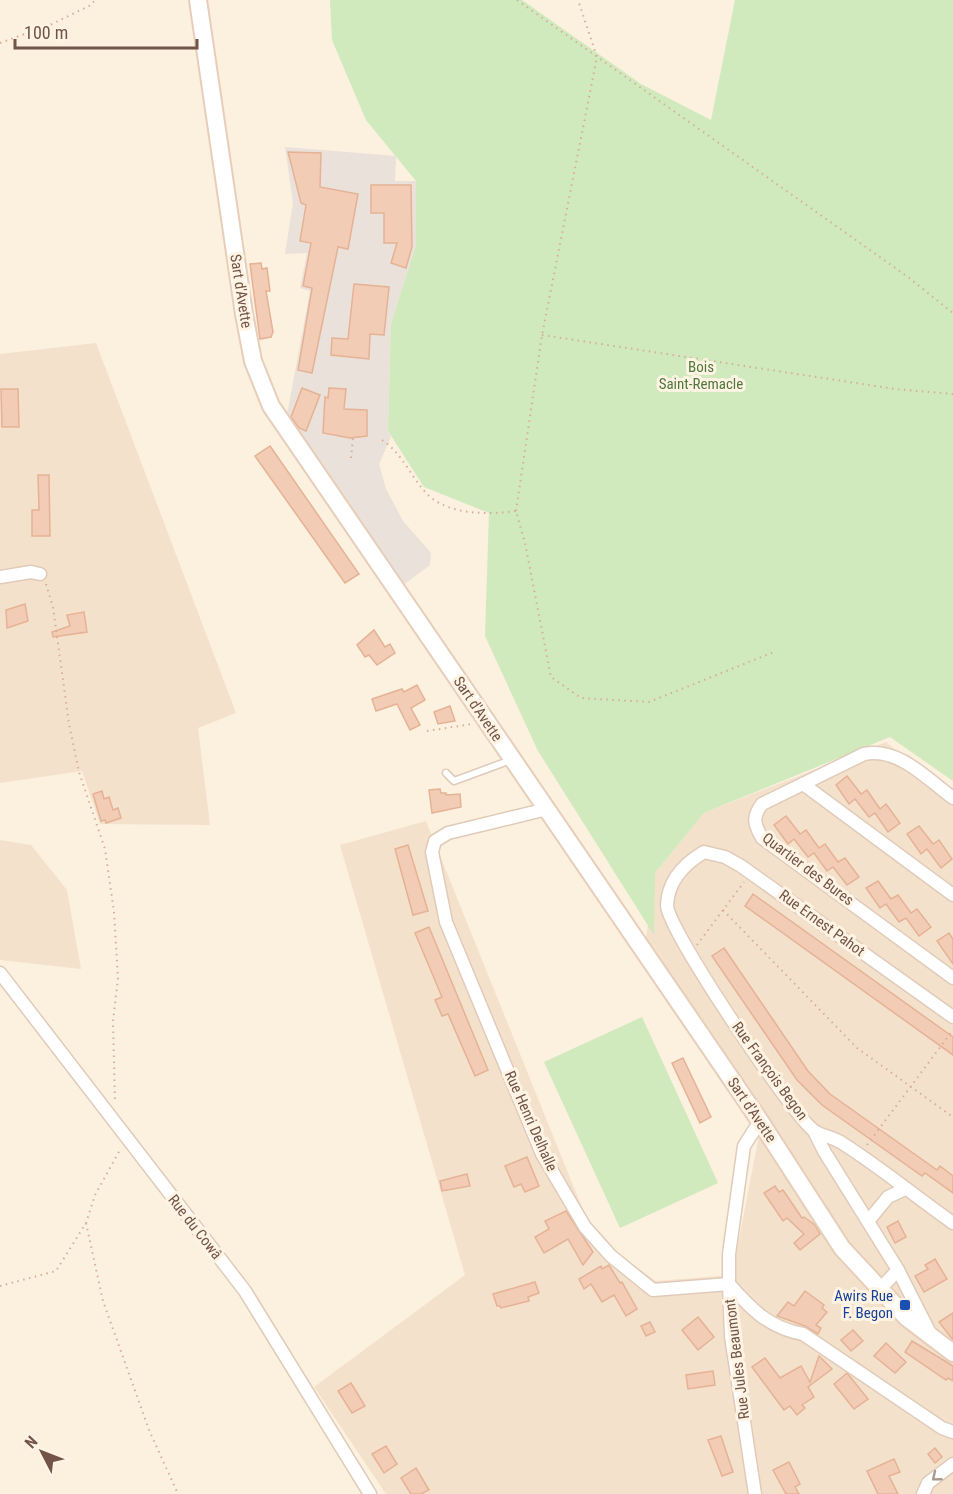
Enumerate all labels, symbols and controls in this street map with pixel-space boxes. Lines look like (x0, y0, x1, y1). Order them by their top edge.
scale bar (15, 12, 196, 50)
text: 100 m (24, 22, 68, 43)
street label: Sart d'Avette (226, 253, 256, 329)
park label: Bois Saint-Remacle (659, 358, 743, 393)
street label: Sart d'Avette (450, 673, 506, 745)
street label: Quartier des Bures (759, 829, 857, 909)
street label: Rue Ernest Pahot (776, 886, 868, 960)
street label: Rue François Begon (728, 1018, 812, 1124)
street label: Rue Henri Delhalle (501, 1068, 561, 1174)
street label: Sart d'Avette (724, 1074, 780, 1146)
street label: Rue du Cowâ (164, 1191, 226, 1263)
place label: Awirs Rue F. Begon (834, 1287, 893, 1322)
street label: Rue Jules Beaumont (721, 1298, 753, 1420)
marker: Awirs Rue F. Begon (898, 1298, 912, 1312)
north arrow (12, 1422, 72, 1482)
text: N (21, 1432, 42, 1452)
one-way arrow (932, 1470, 943, 1481)

